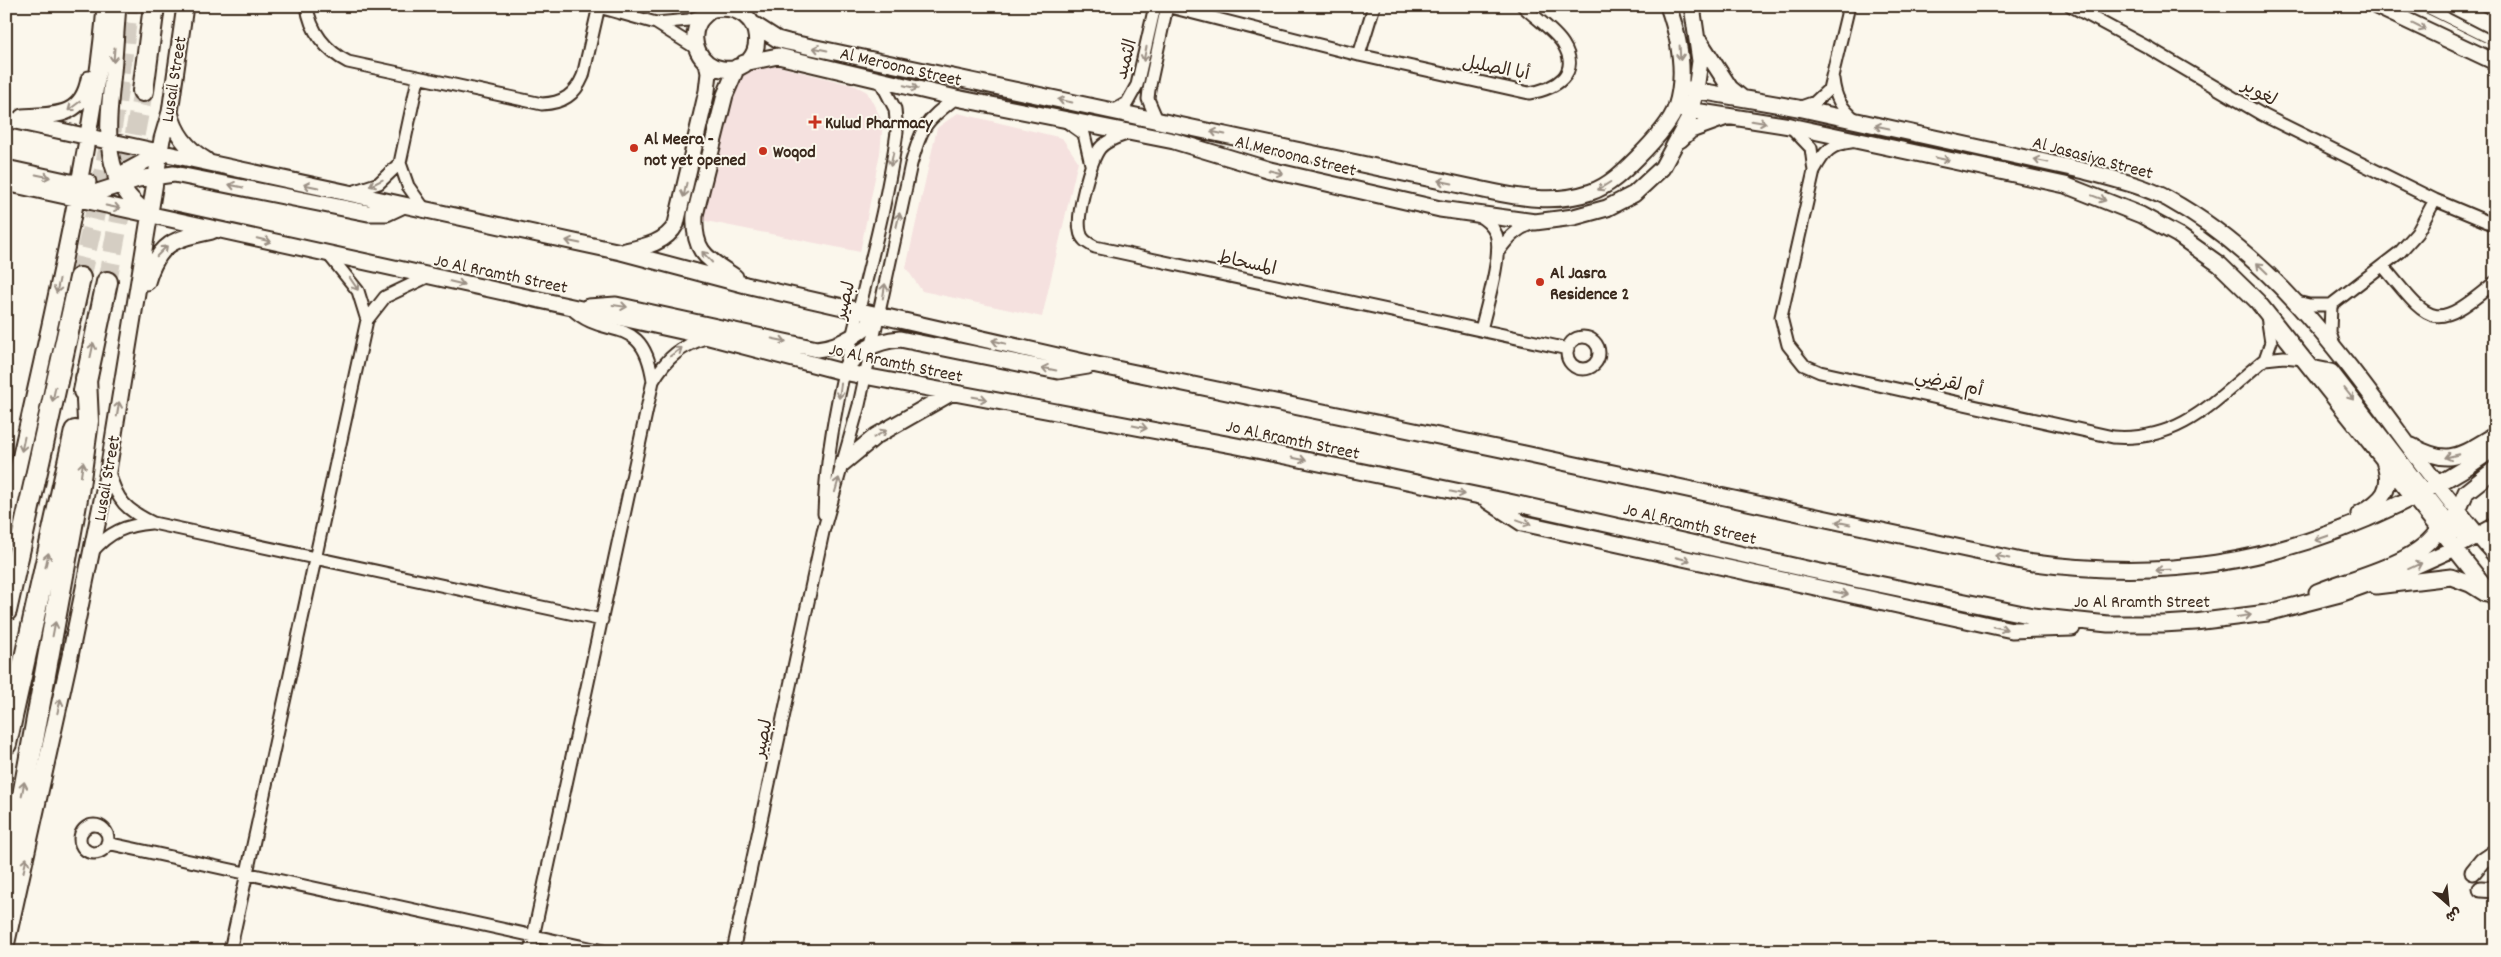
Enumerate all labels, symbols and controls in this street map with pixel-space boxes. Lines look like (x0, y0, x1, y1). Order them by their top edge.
one-way arrow (2412, 23, 2427, 33)
street label: Lusail Street (156, 34, 195, 124)
street label: الثميد (1110, 36, 1145, 83)
street label: Al Meroona Street (837, 42, 964, 95)
one-way arrow (813, 44, 829, 53)
one-way arrow (1675, 45, 1684, 61)
one-way arrow (1140, 46, 1149, 62)
one-way arrow (110, 47, 119, 63)
street label: أبا الصليل (1460, 51, 1532, 88)
street label: لغوير (2235, 74, 2281, 114)
one-way arrow (902, 83, 918, 92)
one-way arrow (1057, 96, 1073, 105)
one-way arrow (68, 100, 81, 111)
place label: Kulud Pharmacy (825, 112, 933, 137)
marker: Kulud Pharmacy (809, 116, 821, 128)
one-way arrow (1751, 117, 1767, 127)
one-way arrow (1874, 122, 1890, 131)
place label: Al Meera - not yet opened (644, 128, 746, 174)
one-way arrow (1210, 128, 1226, 137)
street label: Al Meroona Street (1232, 130, 1359, 185)
street label: Al Jasasiya Street (2029, 131, 2156, 188)
place label: Woqod (773, 141, 816, 166)
marker: Al Meera - not yet opened (628, 142, 640, 154)
marker: Woqod (757, 145, 769, 157)
one-way arrow (887, 151, 896, 167)
one-way arrow (1934, 155, 1950, 164)
one-way arrow (2033, 156, 2049, 165)
one-way arrow (1267, 168, 1283, 177)
one-way arrow (34, 172, 50, 182)
one-way arrow (1438, 177, 1454, 186)
one-way arrow (369, 179, 384, 189)
one-way arrow (228, 181, 244, 190)
one-way arrow (304, 181, 320, 190)
one-way arrow (1597, 181, 1611, 191)
one-way arrow (680, 182, 689, 198)
one-way arrow (2091, 194, 2106, 203)
one-way arrow (105, 203, 121, 212)
one-way arrow (894, 212, 903, 228)
one-way arrow (256, 236, 272, 245)
one-way arrow (565, 237, 581, 246)
one-way arrow (156, 245, 169, 257)
street label: المسحاط (1215, 246, 1278, 283)
street label: Jo Al Rramth Street (431, 249, 570, 302)
one-way arrow (701, 251, 713, 263)
one-way arrow (2256, 261, 2268, 274)
place label: Al Jasra Residence 2 (1550, 262, 1629, 308)
marker: Al Jasra Residence 2 (1534, 276, 1546, 288)
one-way arrow (53, 277, 63, 293)
one-way arrow (348, 277, 359, 291)
one-way arrow (449, 279, 465, 288)
street label: لبصير (829, 279, 863, 324)
one-way arrow (879, 283, 889, 299)
one-way arrow (611, 301, 627, 311)
one-way arrow (770, 336, 786, 346)
one-way arrow (991, 337, 1007, 346)
street label: Jo Al Rramth Street (826, 338, 965, 391)
one-way arrow (88, 342, 98, 358)
one-way arrow (669, 347, 683, 357)
one-way arrow (1042, 364, 1058, 374)
street label: أم لقرضي (1912, 364, 1985, 405)
one-way arrow (835, 383, 845, 399)
one-way arrow (49, 385, 58, 401)
one-way arrow (2344, 387, 2355, 400)
one-way arrow (972, 394, 988, 404)
one-way arrow (113, 402, 123, 418)
street label: Jo Al Rramth Street (1223, 415, 1362, 468)
one-way arrow (1132, 423, 1148, 433)
one-way arrow (873, 428, 887, 438)
street label: Lusail Street (89, 433, 128, 523)
one-way arrow (18, 436, 27, 452)
one-way arrow (2445, 452, 2461, 461)
one-way arrow (1291, 455, 1307, 464)
one-way arrow (77, 462, 87, 478)
one-way arrow (832, 478, 842, 494)
one-way arrow (1450, 488, 1466, 498)
street label: Jo Al Rramth Street (1620, 498, 1759, 553)
one-way arrow (1516, 518, 1532, 527)
one-way arrow (1835, 518, 1851, 527)
one-way arrow (2315, 534, 2330, 543)
one-way arrow (1994, 552, 2010, 561)
one-way arrow (43, 553, 52, 569)
one-way arrow (1674, 555, 1690, 564)
one-way arrow (2407, 561, 2422, 570)
one-way arrow (2156, 565, 2172, 574)
one-way arrow (1833, 589, 1849, 599)
street label: Jo Al Rramth Street (2074, 591, 2210, 616)
one-way arrow (2235, 611, 2251, 621)
one-way arrow (49, 622, 59, 638)
one-way arrow (1992, 624, 2008, 633)
one-way arrow (55, 698, 64, 714)
street label: لبصير (748, 717, 781, 762)
one-way arrow (19, 781, 29, 797)
one-way arrow (21, 857, 30, 873)
north arrow (2424, 880, 2474, 930)
text: ش (2442, 901, 2464, 926)

